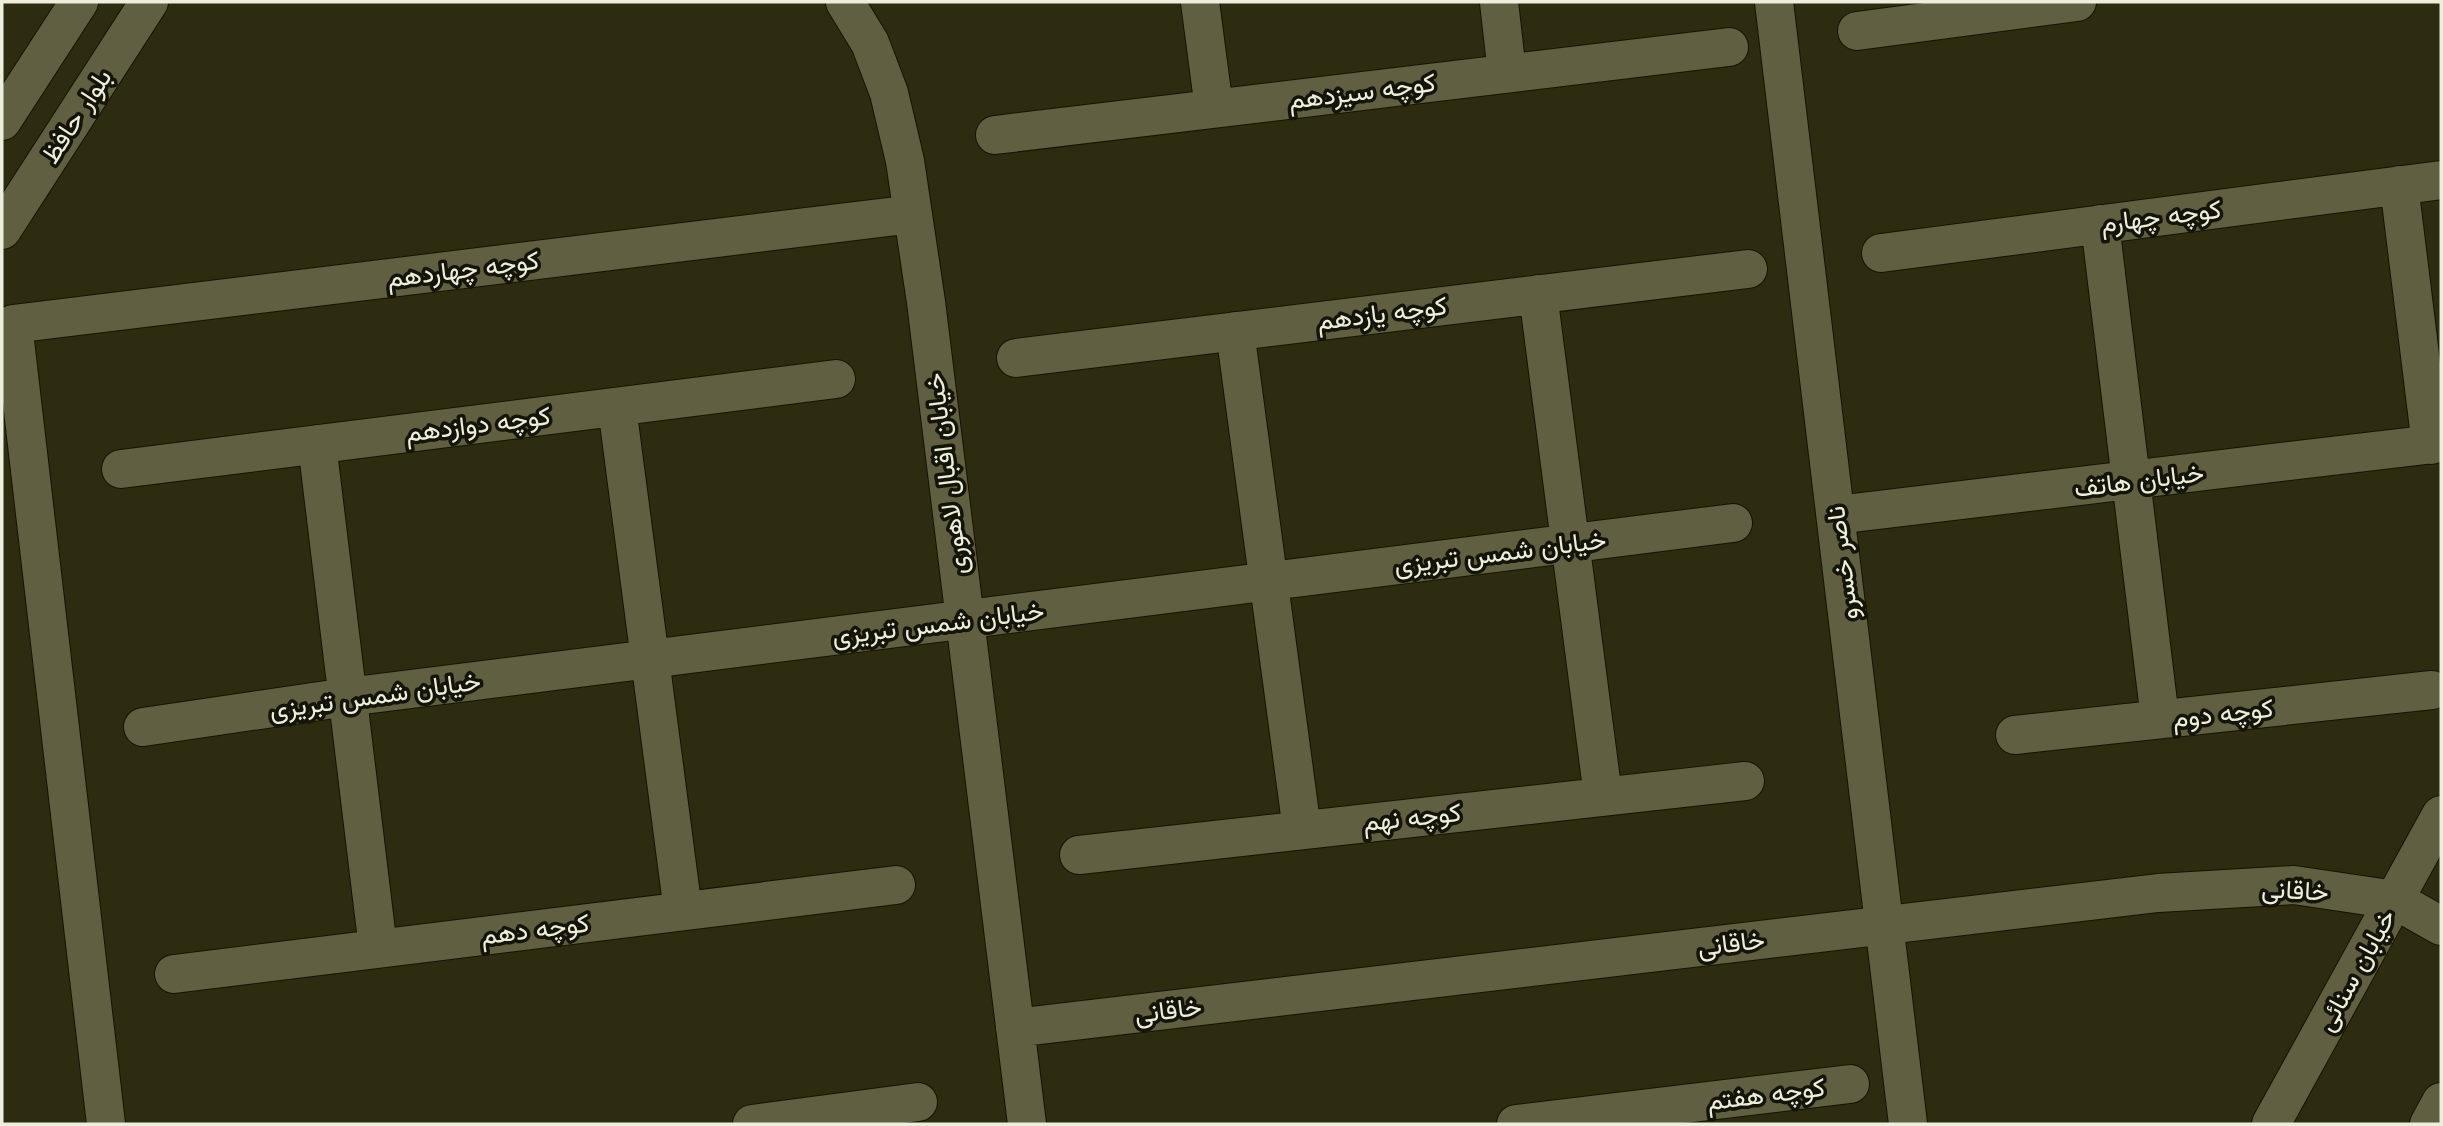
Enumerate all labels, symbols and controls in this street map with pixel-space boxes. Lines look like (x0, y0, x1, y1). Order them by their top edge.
street label: بلوار حافظ (31, 61, 121, 171)
street label: کوچه سیزدهم (1286, 63, 1438, 119)
street label: کوچه چهارم (2098, 190, 2224, 242)
street label: کوچه چهاردهم (385, 241, 541, 297)
street label: کوچه یازدهم (1315, 286, 1449, 340)
street label: خیابان اقبال لاهوری (915, 371, 977, 577)
street label: کوچه دوازدهم (403, 396, 553, 452)
street label: خیابان هاتف (2072, 453, 2206, 507)
street label: ناصر خسرو (1816, 504, 1868, 622)
street label: خیابان شمس تبریزی (1392, 520, 1608, 584)
street label: خیابان شمس تبریزی (830, 591, 1046, 655)
street label: خیابان شمس تبریزی (267, 661, 483, 729)
street label: کوچه دوم (2171, 689, 2275, 737)
street label: کوچه نهم (1361, 793, 1463, 841)
street label: خاقانی (2260, 869, 2330, 911)
street label: خیابان سنائی (2307, 902, 2405, 1038)
street label: کوچه دهم (479, 904, 591, 954)
street label: خاقانی (1695, 920, 1767, 966)
street label: خاقانی (1132, 987, 1204, 1033)
street label: کوچه هفتم (1705, 1068, 1827, 1120)

